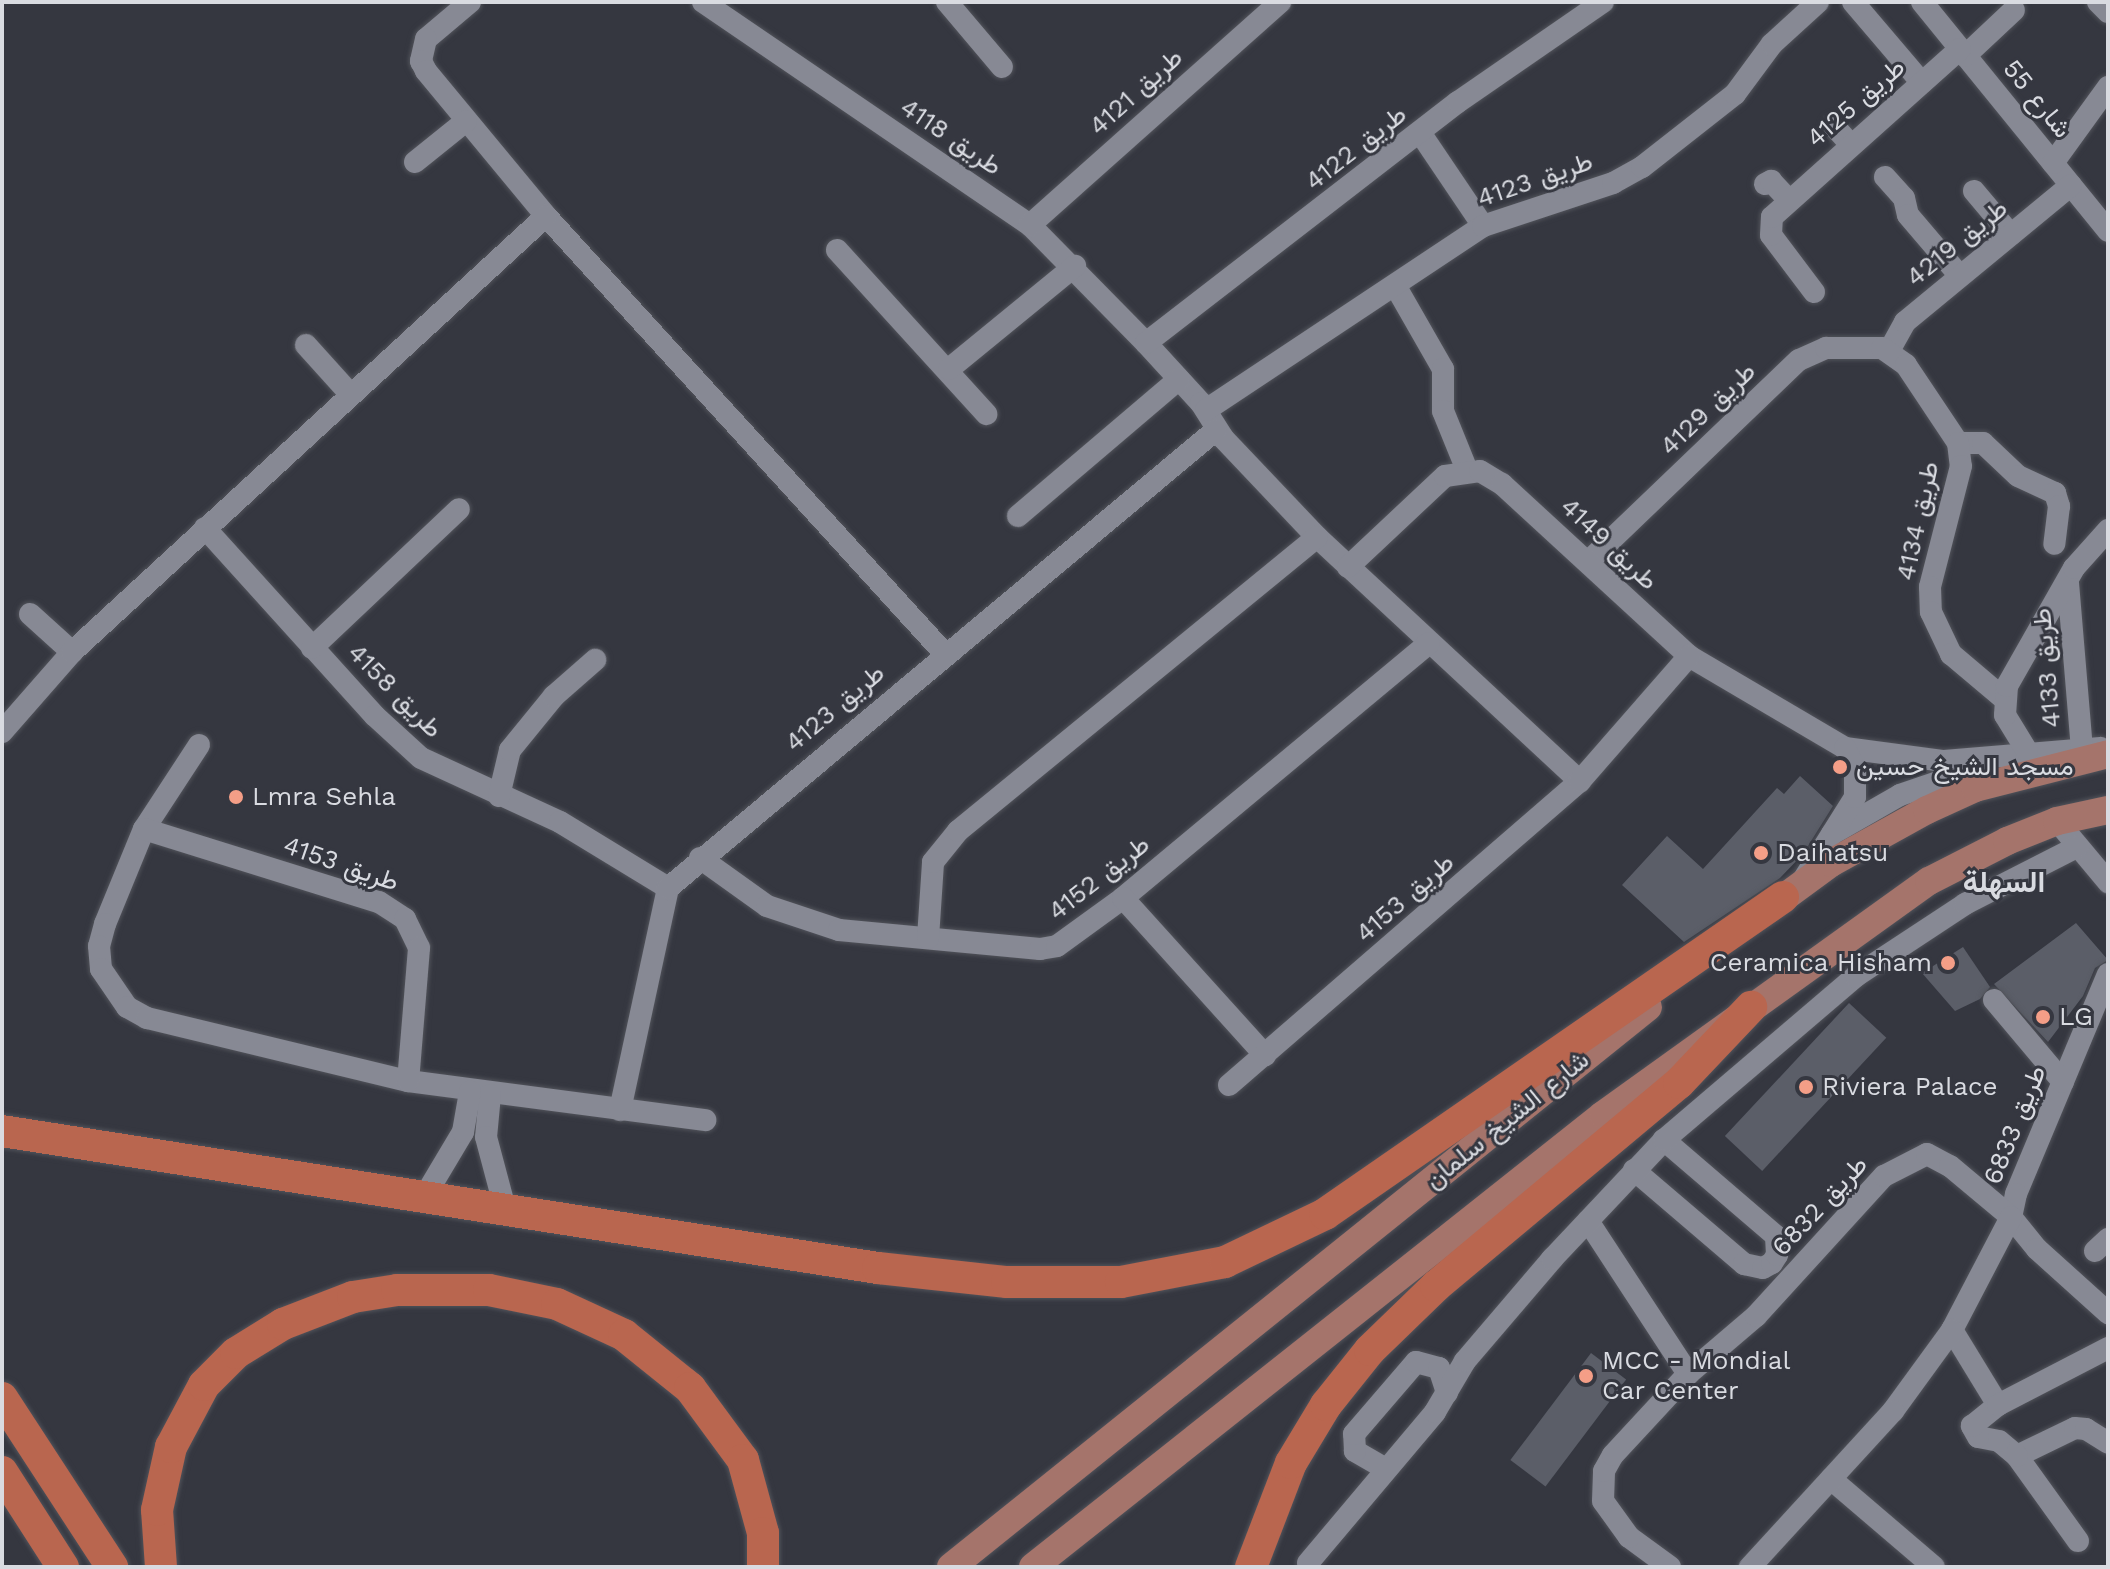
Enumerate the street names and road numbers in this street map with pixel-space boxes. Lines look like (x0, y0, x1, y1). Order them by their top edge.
street label: طريق 4121 (1083, 42, 1189, 142)
street label: طريق 4125 (1801, 52, 1911, 154)
street label: شارع 55 (1996, 54, 2078, 144)
street label: طريق 4118 (894, 92, 1008, 182)
street label: طريق 4122 (1299, 99, 1413, 197)
street label: طريق 4123 (1473, 146, 1597, 214)
street label: طريق 4219 (1900, 193, 2014, 293)
street label: طريق 4129 (1654, 356, 1762, 462)
street label: طريق 4134 (1890, 459, 1946, 583)
street label: طريق 4149 (1554, 491, 1664, 597)
street label: طريق 4133 (2026, 607, 2068, 729)
street label: طريق 4158 (341, 637, 449, 745)
street label: طريق 4123 (779, 658, 891, 758)
street label: طريق 4152 (1042, 829, 1156, 927)
street label: طريق 4153 (279, 830, 403, 898)
street label: طريق 4153 (1350, 847, 1460, 949)
street label: شارع الشيخ سلمان (1419, 1044, 1595, 1196)
street label: طريق 6833 (1977, 1061, 2053, 1189)
street label: طريق 6832 (1766, 1149, 1874, 1263)

